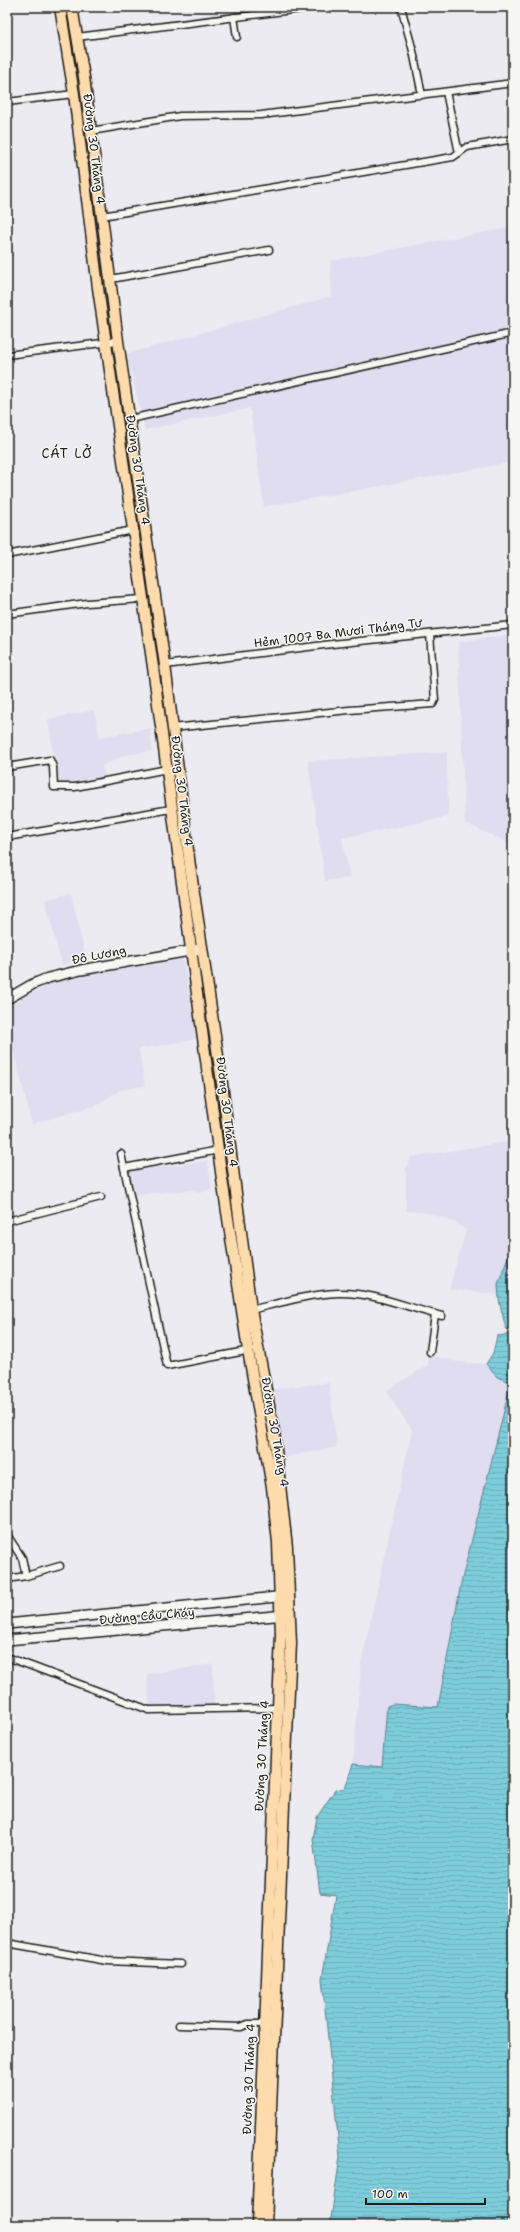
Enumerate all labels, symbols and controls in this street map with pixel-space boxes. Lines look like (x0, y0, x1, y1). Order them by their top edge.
street label: Đường 30 Tháng 4 (79, 93, 109, 205)
street label: Đường 30 Tháng 4 (122, 414, 154, 526)
district label: CÁT LỞ (41, 444, 93, 462)
street label: Hẻm 1007 Ba Mươi Tháng Tư (253, 615, 423, 651)
street label: Đường 30 Tháng 4 (167, 735, 197, 847)
street label: Đô Lương (70, 942, 128, 968)
street label: Đường 30 Tháng 4 (212, 1056, 242, 1168)
street label: Đường 30 Tháng 4 (257, 1376, 293, 1488)
street label: Đường Cầu Cháy (98, 1604, 196, 1628)
street label: Đường 30 Tháng 4 (251, 1700, 273, 1812)
street label: Đường 30 Tháng 4 (239, 2023, 259, 2135)
scale bar (366, 2180, 485, 2206)
text: 100 m (372, 2186, 408, 2202)

